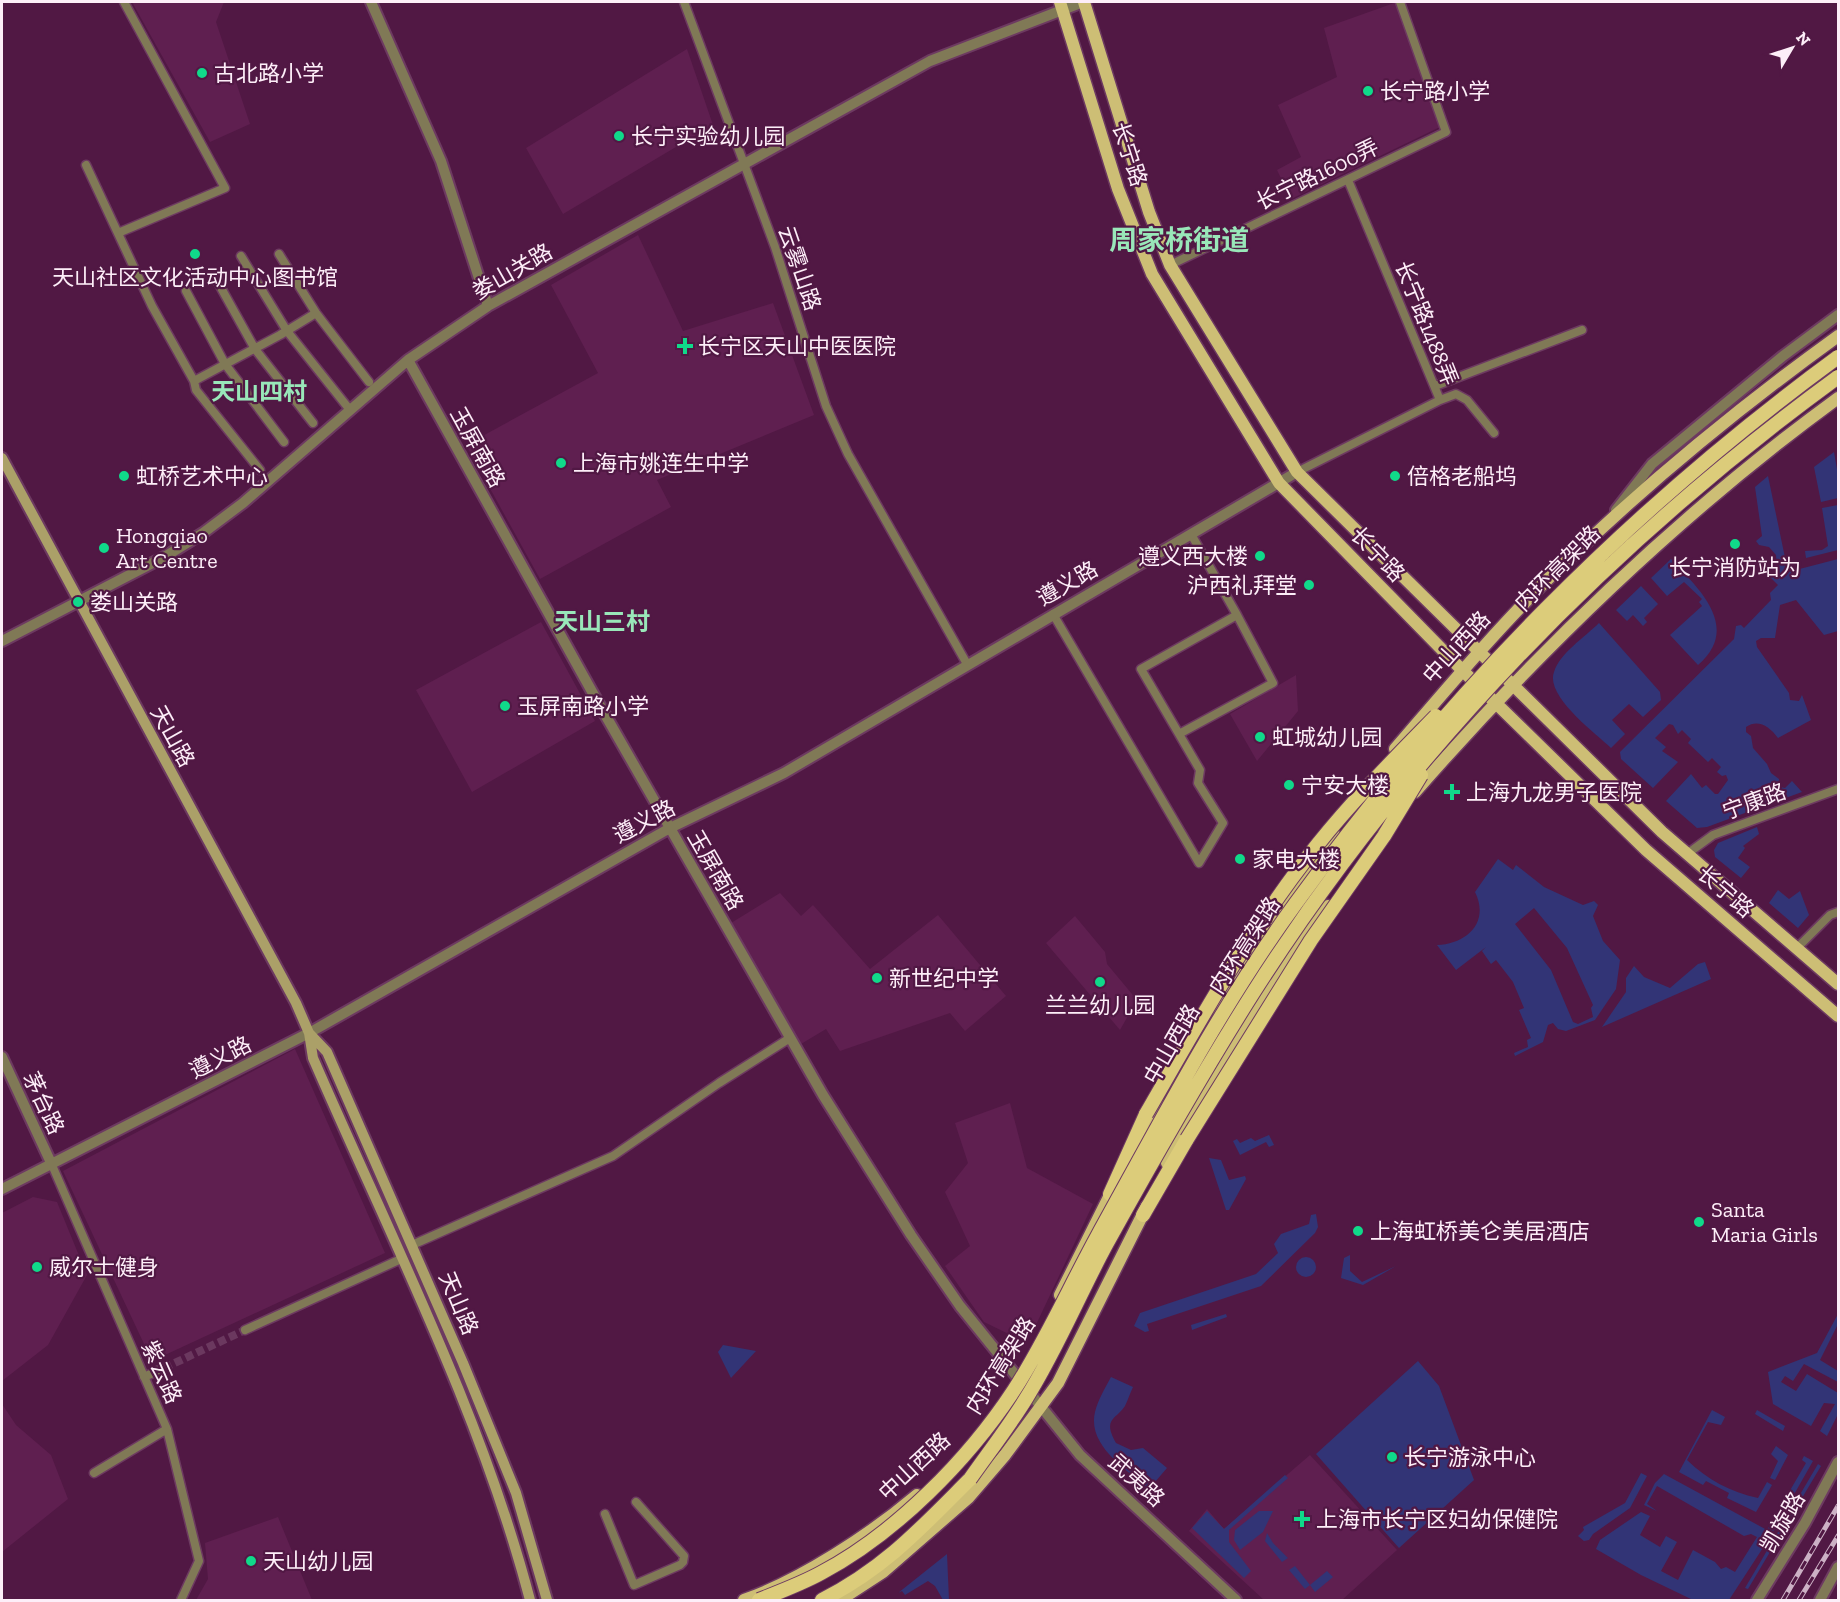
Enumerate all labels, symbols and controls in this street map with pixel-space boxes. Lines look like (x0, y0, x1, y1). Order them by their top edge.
north arrow (1762, 18, 1822, 78)
text: N (1792, 28, 1814, 50)
place label: 古北路小学 (214, 60, 324, 87)
marker: 古北路小学 (195, 66, 209, 80)
place label: 长宁路小学 (1380, 78, 1490, 105)
marker: 长宁路小学 (1361, 84, 1375, 98)
street label: 长宁路 (1106, 119, 1153, 190)
place label: 长宁实验幼儿园 (631, 123, 785, 150)
marker: 长宁实验幼儿园 (612, 129, 626, 143)
street label: 长宁路1600弄 (1251, 133, 1383, 216)
street label: 云雾山路 (772, 222, 827, 314)
district label: 周家桥街道 (1109, 224, 1249, 257)
street label: 娄山关路 (467, 238, 557, 305)
marker: 天山社区文化活动中心图书馆 (188, 247, 202, 261)
street label: 长宁路1488弄 (1389, 257, 1464, 389)
place label: 天山社区文化活动中心图书馆 (52, 264, 338, 291)
place label: 长宁区天山中医医院 (698, 333, 896, 360)
marker: 长宁区天山中医医院 (676, 337, 694, 355)
district label: 天山四村 (211, 377, 307, 406)
street label: 玉屏南路 (444, 402, 511, 492)
place label: 上海市姚连生中学 (573, 450, 749, 477)
marker: 上海市姚连生中学 (554, 456, 568, 470)
place label: 虹桥艺术中心 (136, 463, 268, 490)
place label: 倍格老船坞 (1407, 463, 1517, 490)
marker: 虹桥艺术中心 (117, 469, 131, 483)
marker: 倍格老船坞 (1388, 469, 1402, 483)
street label: 内环高架路 (1509, 520, 1606, 617)
street label: 长宁路 (1345, 521, 1410, 587)
place label: Hongqiao Art Centre (116, 522, 218, 574)
marker: 长宁消防站为 (1728, 537, 1742, 551)
marker: Hongqiao Art Centre (97, 541, 111, 555)
place label: 遵义西大楼 (1138, 543, 1248, 570)
marker: 遵义西大楼 (1253, 549, 1267, 563)
place label: 长宁消防站为 (1669, 554, 1801, 581)
street label: 遵义路 (1032, 555, 1103, 612)
place label: 沪西礼拜堂 (1187, 572, 1297, 599)
marker: 沪西礼拜堂 (1302, 578, 1316, 592)
place label: 娄山关路 (90, 589, 178, 616)
marker: 娄山关路 (71, 595, 85, 609)
street label: 中山西路 (1417, 606, 1496, 689)
district label: 天山三村 (554, 607, 650, 636)
place label: 玉屏南路小学 (517, 693, 649, 720)
marker: 玉屏南路小学 (498, 699, 512, 713)
street label: 天山路 (145, 701, 200, 772)
place label: 虹城幼儿园 (1272, 724, 1382, 751)
marker: 虹城幼儿园 (1253, 730, 1267, 744)
place label: 宁安大楼 (1301, 772, 1389, 799)
street label: 宁康路 (1719, 777, 1790, 825)
marker: 宁安大楼 (1282, 778, 1296, 792)
place label: 上海九龙男子医院 (1466, 779, 1642, 806)
marker: 上海九龙男子医院 (1443, 783, 1461, 801)
street label: 遵义路 (609, 794, 680, 849)
street label: 玉屏南路 (682, 825, 749, 915)
place label: 家电大楼 (1252, 846, 1340, 873)
marker: 家电大楼 (1233, 852, 1247, 866)
street label: 长宁路 (1692, 860, 1759, 923)
street label: 内环高架路 (1203, 892, 1286, 999)
place label: 新世纪中学 (889, 965, 999, 992)
marker: 新世纪中学 (870, 971, 884, 985)
marker: 兰兰幼儿园 (1093, 975, 1107, 989)
place label: 兰兰幼儿园 (1045, 992, 1155, 1019)
street label: 中山西路 (1138, 999, 1205, 1089)
street label: 遵义路 (185, 1030, 256, 1084)
street label: 茅台路 (17, 1068, 70, 1139)
place label: Santa Maria Girls (1711, 1196, 1818, 1248)
marker: Santa Maria Girls (1692, 1215, 1706, 1229)
place label: 上海虹桥美仑美居酒店 (1370, 1218, 1590, 1245)
marker: 上海虹桥美仑美居酒店 (1351, 1224, 1365, 1238)
place label: 威尔士健身 (49, 1254, 159, 1281)
marker: 威尔士健身 (30, 1260, 44, 1274)
street label: 天山路 (433, 1268, 484, 1339)
street label: 内环高架路 (960, 1311, 1041, 1419)
street label: 紫云路 (136, 1337, 187, 1408)
street label: 中山西路 (873, 1426, 956, 1506)
place label: 长宁游泳中心 (1404, 1444, 1536, 1471)
street label: 武夷路 (1103, 1448, 1170, 1512)
marker: 长宁游泳中心 (1385, 1450, 1399, 1464)
street label: 凯旋路 (1754, 1487, 1811, 1558)
place label: 上海市长宁区妇幼保健院 (1316, 1506, 1558, 1533)
marker: 上海市长宁区妇幼保健院 (1293, 1510, 1311, 1528)
place label: 天山幼儿园 (263, 1548, 373, 1575)
marker: 天山幼儿园 (244, 1554, 258, 1568)

